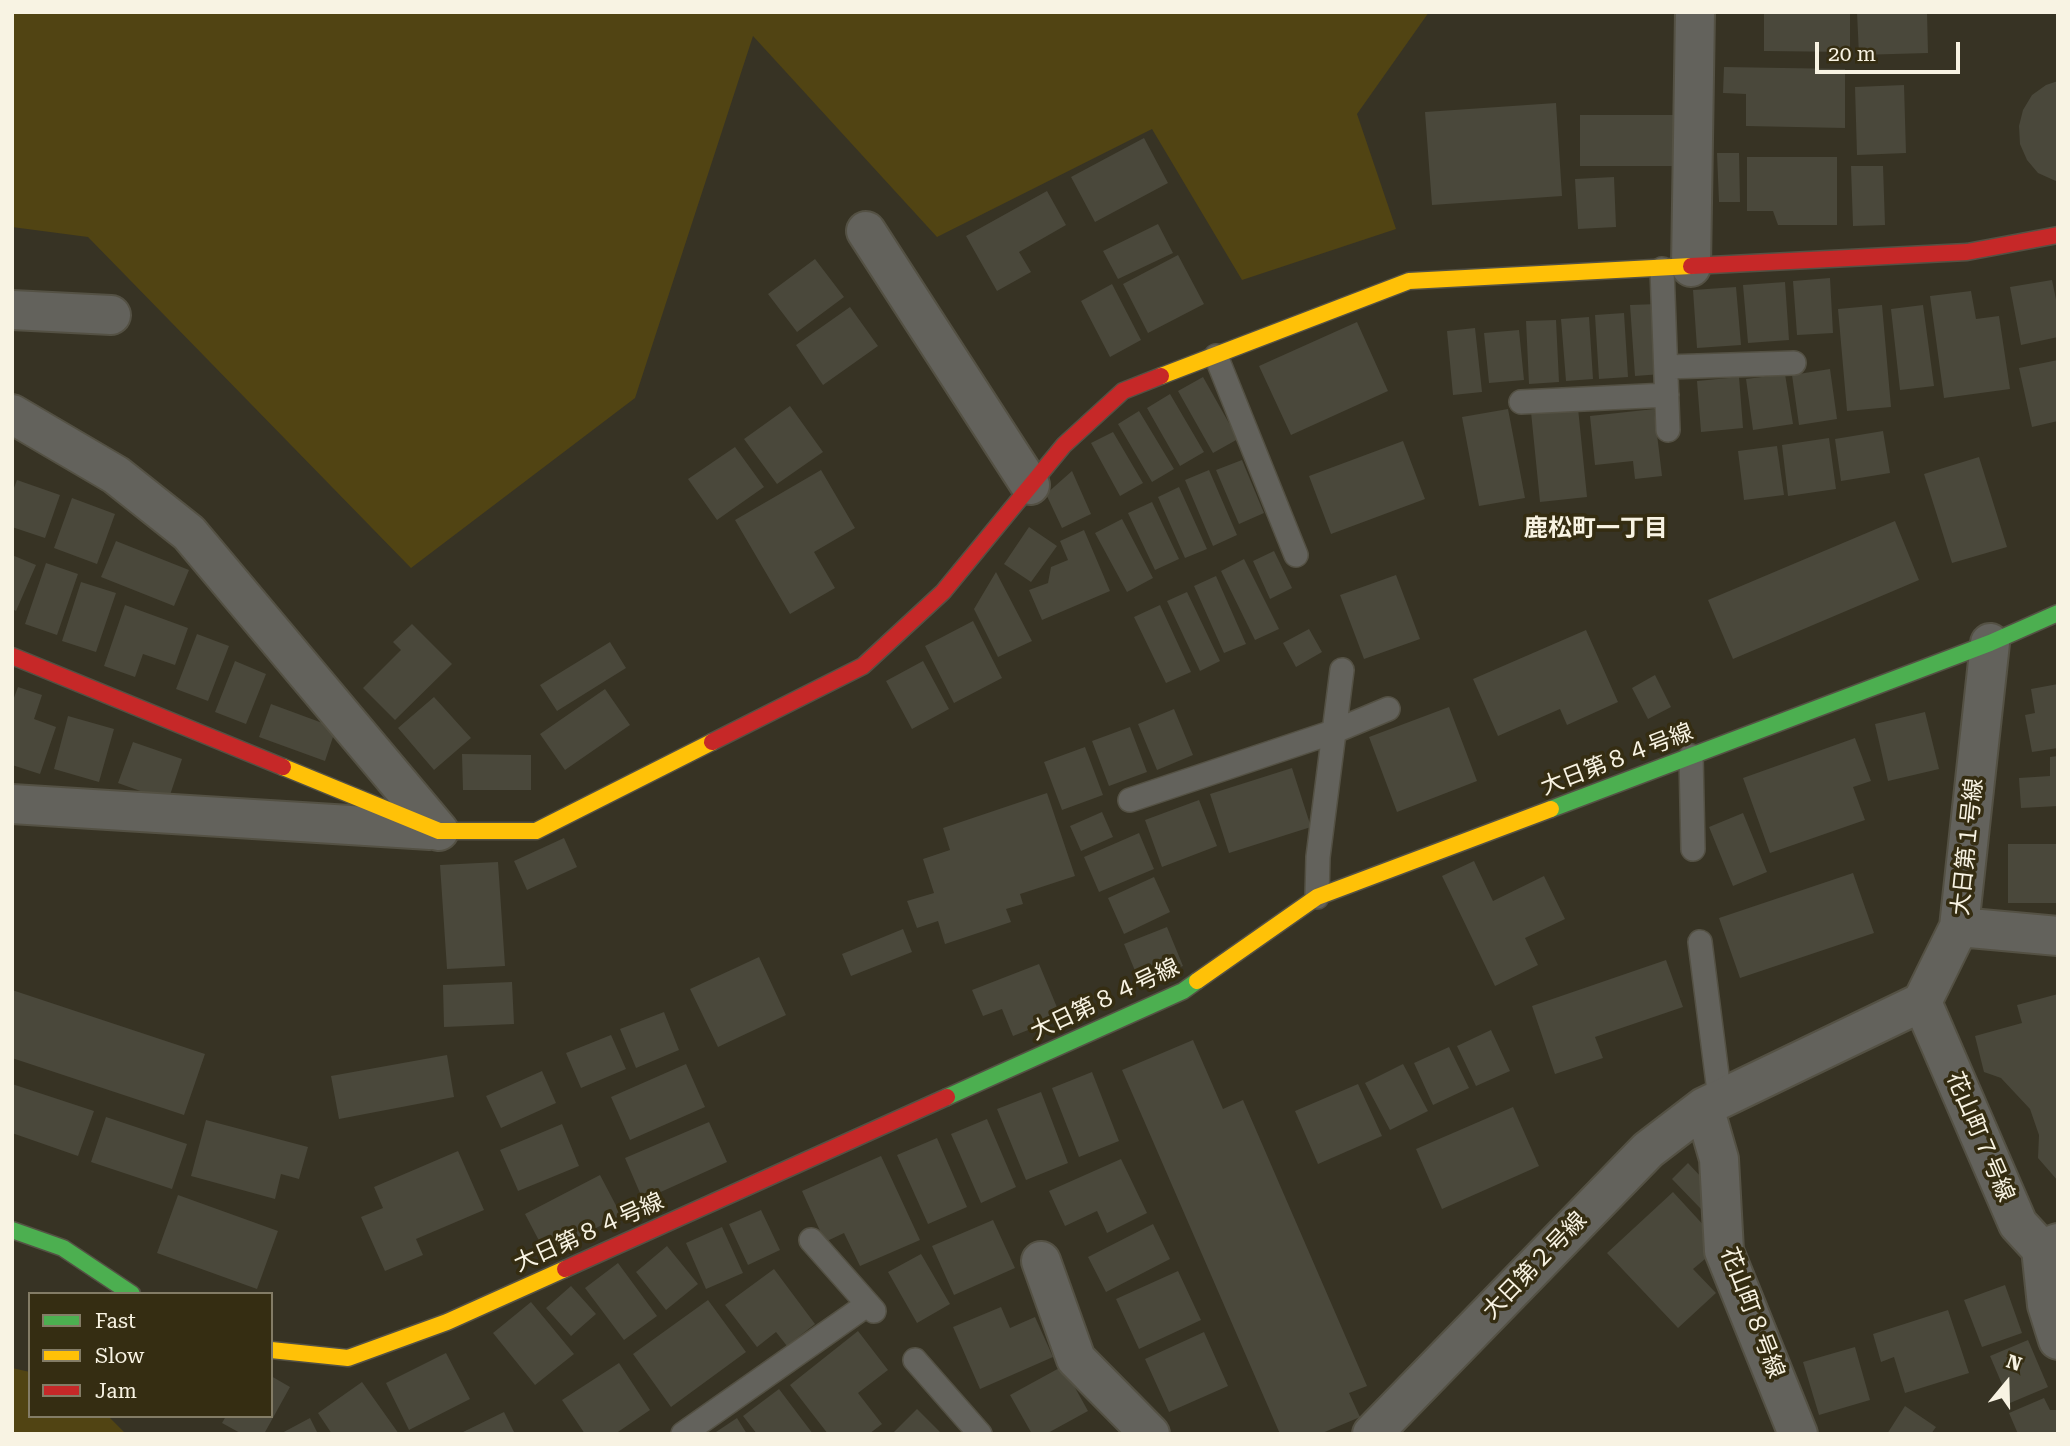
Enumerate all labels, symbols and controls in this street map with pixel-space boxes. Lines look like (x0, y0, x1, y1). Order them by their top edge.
scale bar (1818, 28, 1963, 72)
text: 20 m (1828, 42, 1876, 66)
district label: 鹿松町一丁目 (1524, 515, 1668, 543)
street label: 大日第８４号線 (1537, 718, 1697, 802)
street label: 大日第１号線 (1947, 777, 1989, 917)
street label: 大日第８４号線 (1026, 953, 1184, 1047)
street label: 花山町７号線 (1940, 1068, 2020, 1206)
street label: 大日第８４号線 (510, 1188, 668, 1278)
street label: 大日第２号線 (1477, 1207, 1593, 1325)
street label: 花山町８号線 (1714, 1244, 1790, 1382)
legend (28, 1292, 273, 1418)
text: Fast (95, 1309, 136, 1333)
text: Slow (95, 1344, 144, 1368)
north arrow (1972, 1348, 2042, 1418)
text: N (2003, 1349, 2025, 1376)
text: Jam (95, 1379, 137, 1403)

